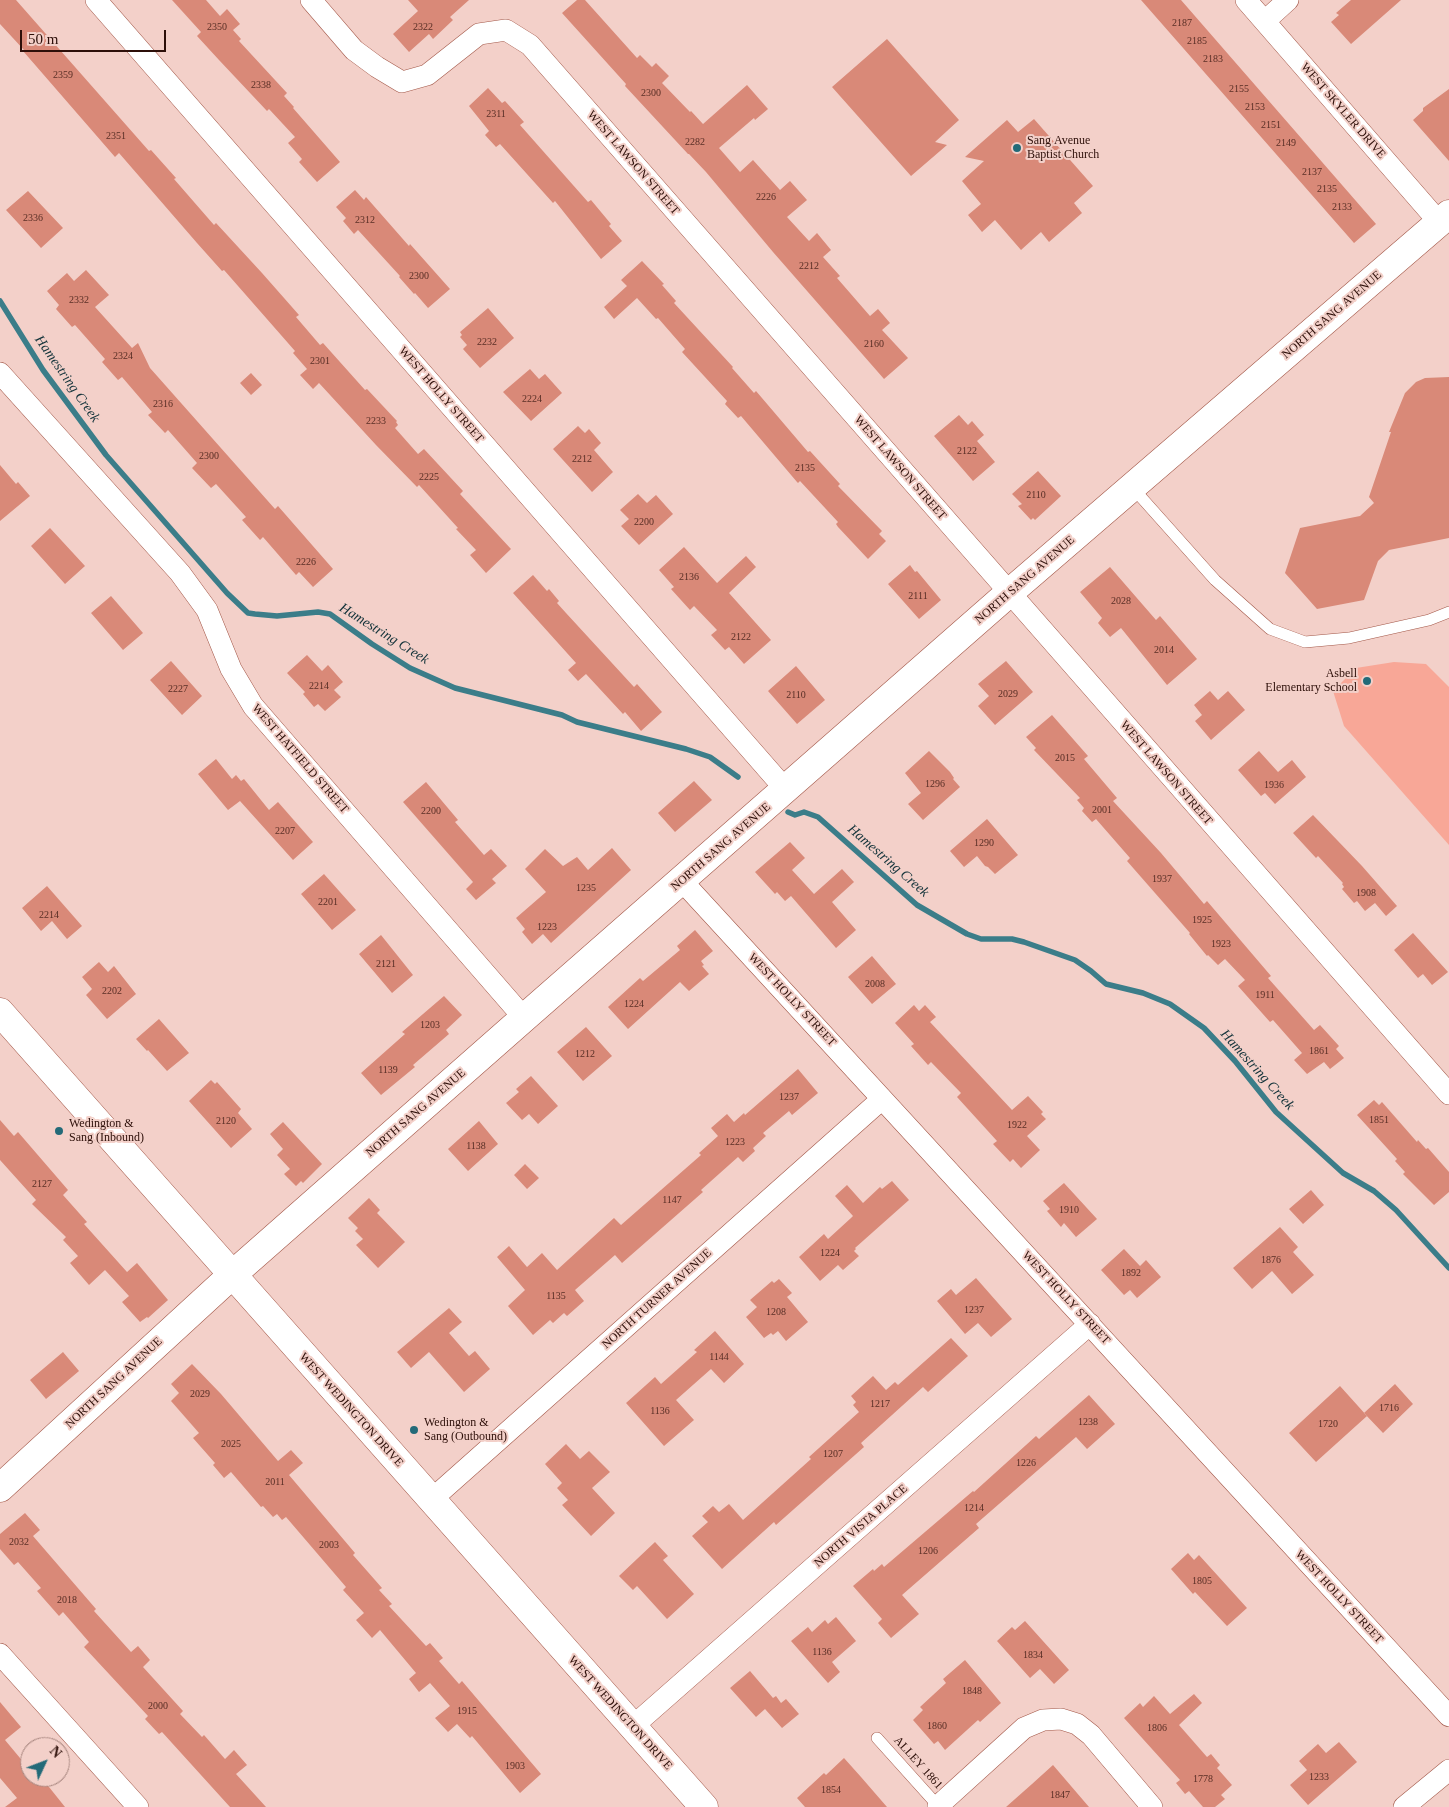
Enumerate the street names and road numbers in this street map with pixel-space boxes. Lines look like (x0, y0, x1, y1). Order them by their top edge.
street label: WEST SKYLER DRIVE (1298, 60, 1388, 162)
street label: WEST LAWSON STREET (584, 108, 682, 218)
street label: NORTH SANG AVENUE (1279, 268, 1385, 362)
street label: WEST HOLLY STREET (396, 344, 486, 446)
street label: WEST LAWSON STREET (851, 413, 949, 523)
street label: NORTH SANG AVENUE (972, 533, 1078, 627)
street label: WEST HATFIELD STREET (249, 701, 351, 817)
street label: WEST LAWSON STREET (1117, 718, 1215, 828)
street label: NORTH SANG AVENUE (668, 800, 774, 894)
street label: WEST HOLLY STREET (745, 950, 839, 1050)
street label: NORTH SANG AVENUE (363, 1066, 469, 1160)
street label: NORTH TURNER AVENUE (599, 1246, 715, 1352)
street label: WEST HOLLY STREET (1019, 1248, 1113, 1348)
street label: NORTH SANG AVENUE (63, 1334, 165, 1432)
street label: WEST WEDINGTON DRIVE (296, 1350, 406, 1470)
street label: NORTH VISTA PLACE (811, 1482, 911, 1570)
street label: WEST HOLLY STREET (1292, 1547, 1386, 1647)
street label: WEST WEDINGTON DRIVE (565, 1653, 675, 1773)
street label: ALLEY 1861 (890, 1734, 946, 1792)

